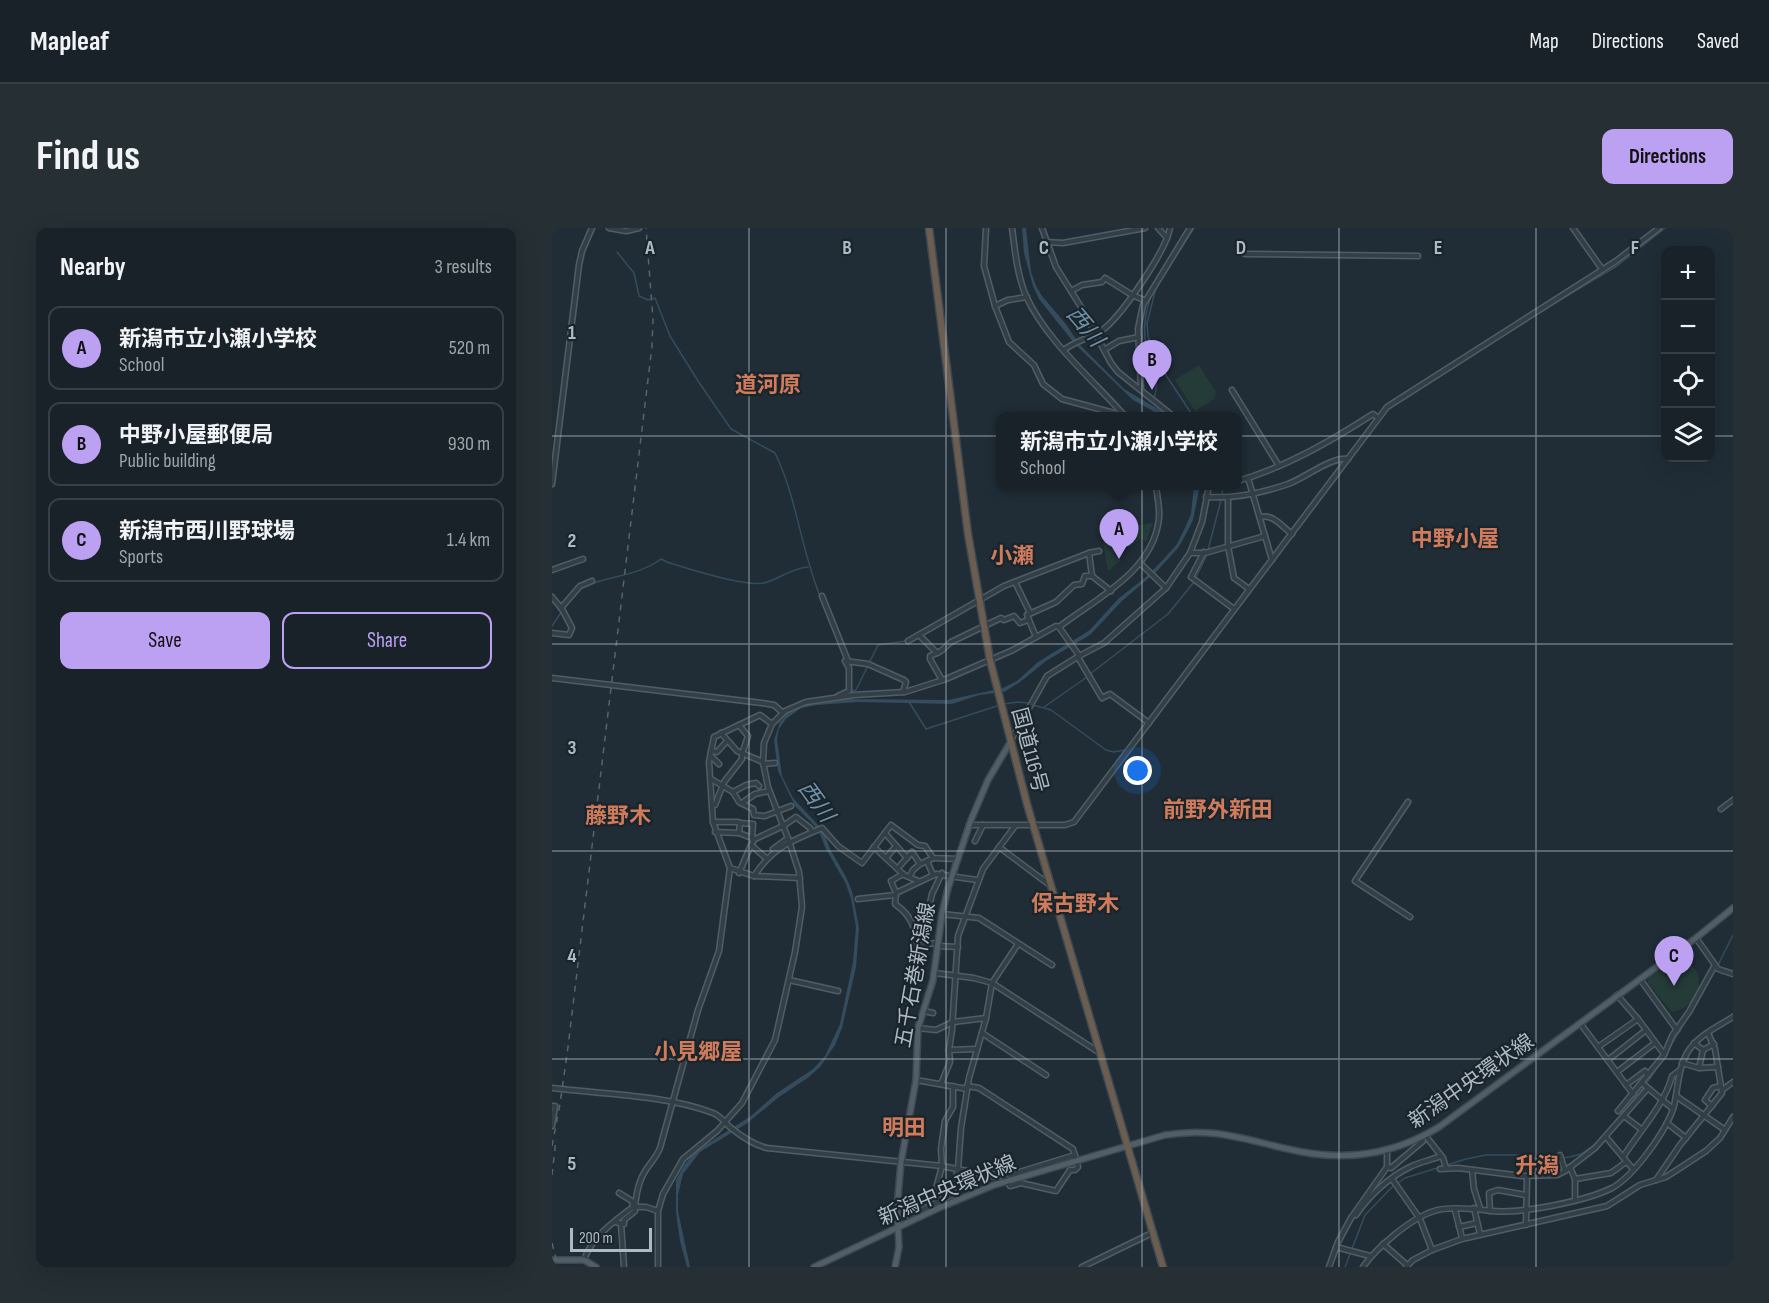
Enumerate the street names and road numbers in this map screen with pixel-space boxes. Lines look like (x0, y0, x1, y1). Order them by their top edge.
street label: 国道116号 (1006, 705, 1053, 795)
street label: 五千石巻新潟線 (890, 901, 941, 1050)
street label: 新潟中央環状線 (1404, 1029, 1539, 1134)
street label: 新潟中央環状線 (875, 1150, 1020, 1231)

